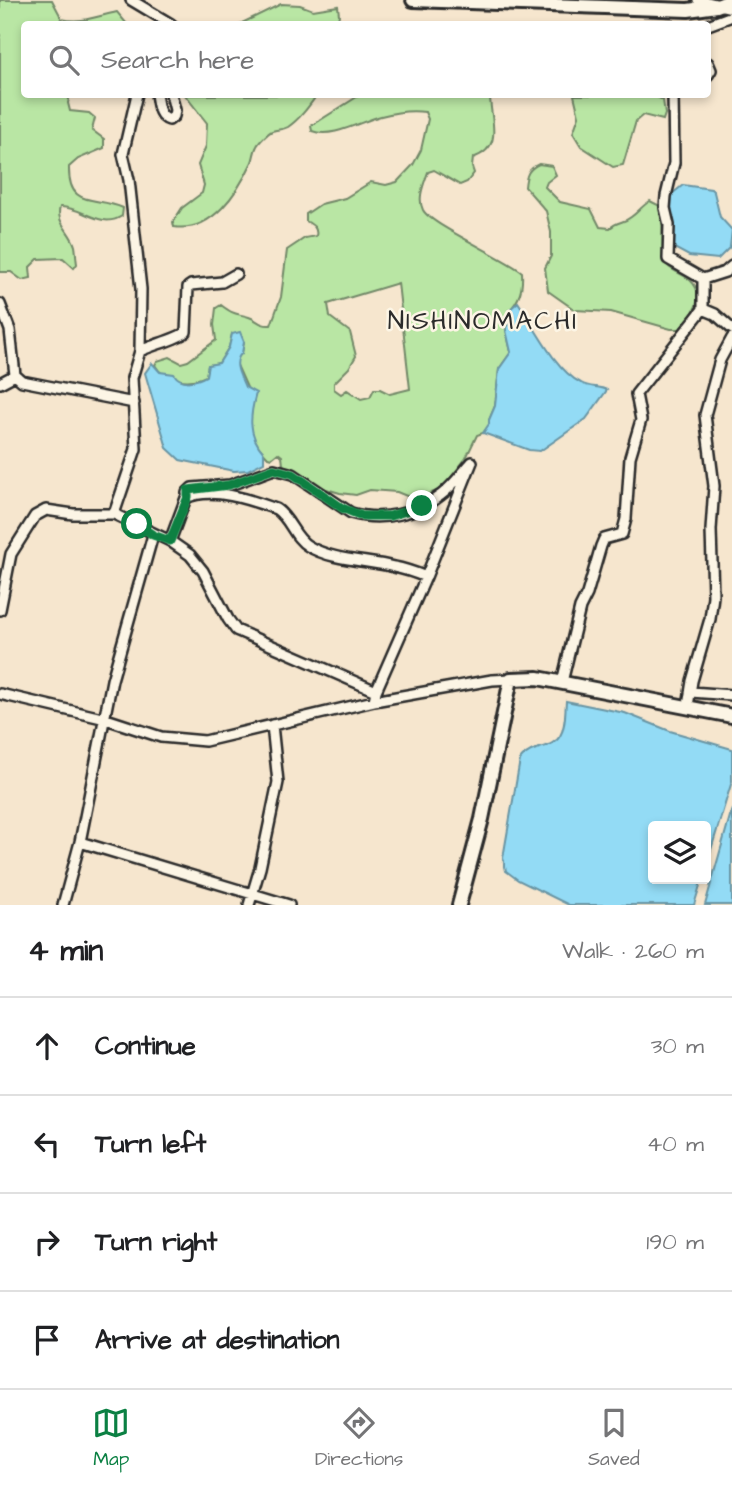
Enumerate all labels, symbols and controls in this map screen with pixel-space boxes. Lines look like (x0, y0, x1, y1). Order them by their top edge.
search box (21, 21, 711, 98)
icon: search (45, 41, 83, 79)
text: Search here (101, 42, 254, 78)
district label: NISHINOMACHI (388, 303, 578, 339)
route end (406, 490, 437, 521)
route start (121, 508, 152, 539)
map controls (648, 821, 711, 884)
button: layers (648, 821, 711, 884)
text: 4 min (28, 930, 103, 972)
text: Walk · 260 m (562, 935, 704, 967)
icon: ahead (28, 1027, 66, 1065)
text: Continue (95, 1028, 196, 1064)
text: 30 m (651, 1030, 704, 1062)
icon: left (28, 1125, 66, 1163)
text: Turn left (95, 1126, 206, 1162)
text: 40 m (647, 1128, 704, 1160)
icon: right (28, 1223, 66, 1261)
text: Turn right (95, 1224, 217, 1260)
text: 190 m (646, 1226, 704, 1258)
icon: arrive (28, 1321, 66, 1359)
text: Arrive at destination (95, 1322, 340, 1358)
tab: Map (92, 1404, 130, 1473)
tab: Directions (315, 1404, 403, 1473)
tab: Saved (588, 1404, 640, 1473)

